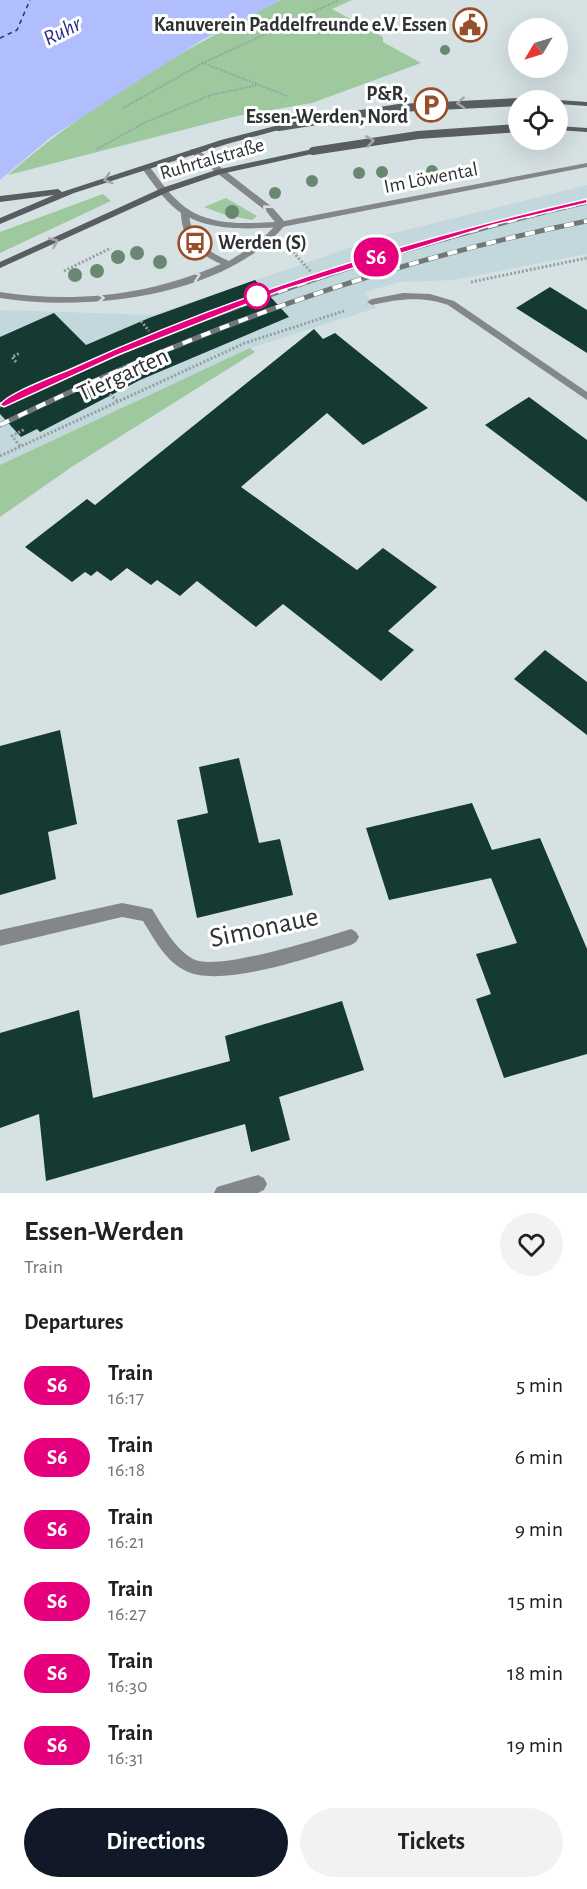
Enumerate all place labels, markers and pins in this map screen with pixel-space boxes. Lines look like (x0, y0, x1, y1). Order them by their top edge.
public building icon: Kanuverein Paddelfreunde e.V. Essen (452, 7, 488, 43)
place label: Kanuverein Paddelfreunde e.V. Essen (154, 15, 447, 35)
place label: P&R, Essen-Werden, Nord (245, 84, 408, 127)
parking icon: P&R, Essen-Werden, Nord (413, 87, 449, 123)
bus stop icon: Werden (S) (177, 225, 213, 261)
place label: Werden (S) (218, 233, 307, 253)
unlabelled marker (244, 283, 270, 309)

